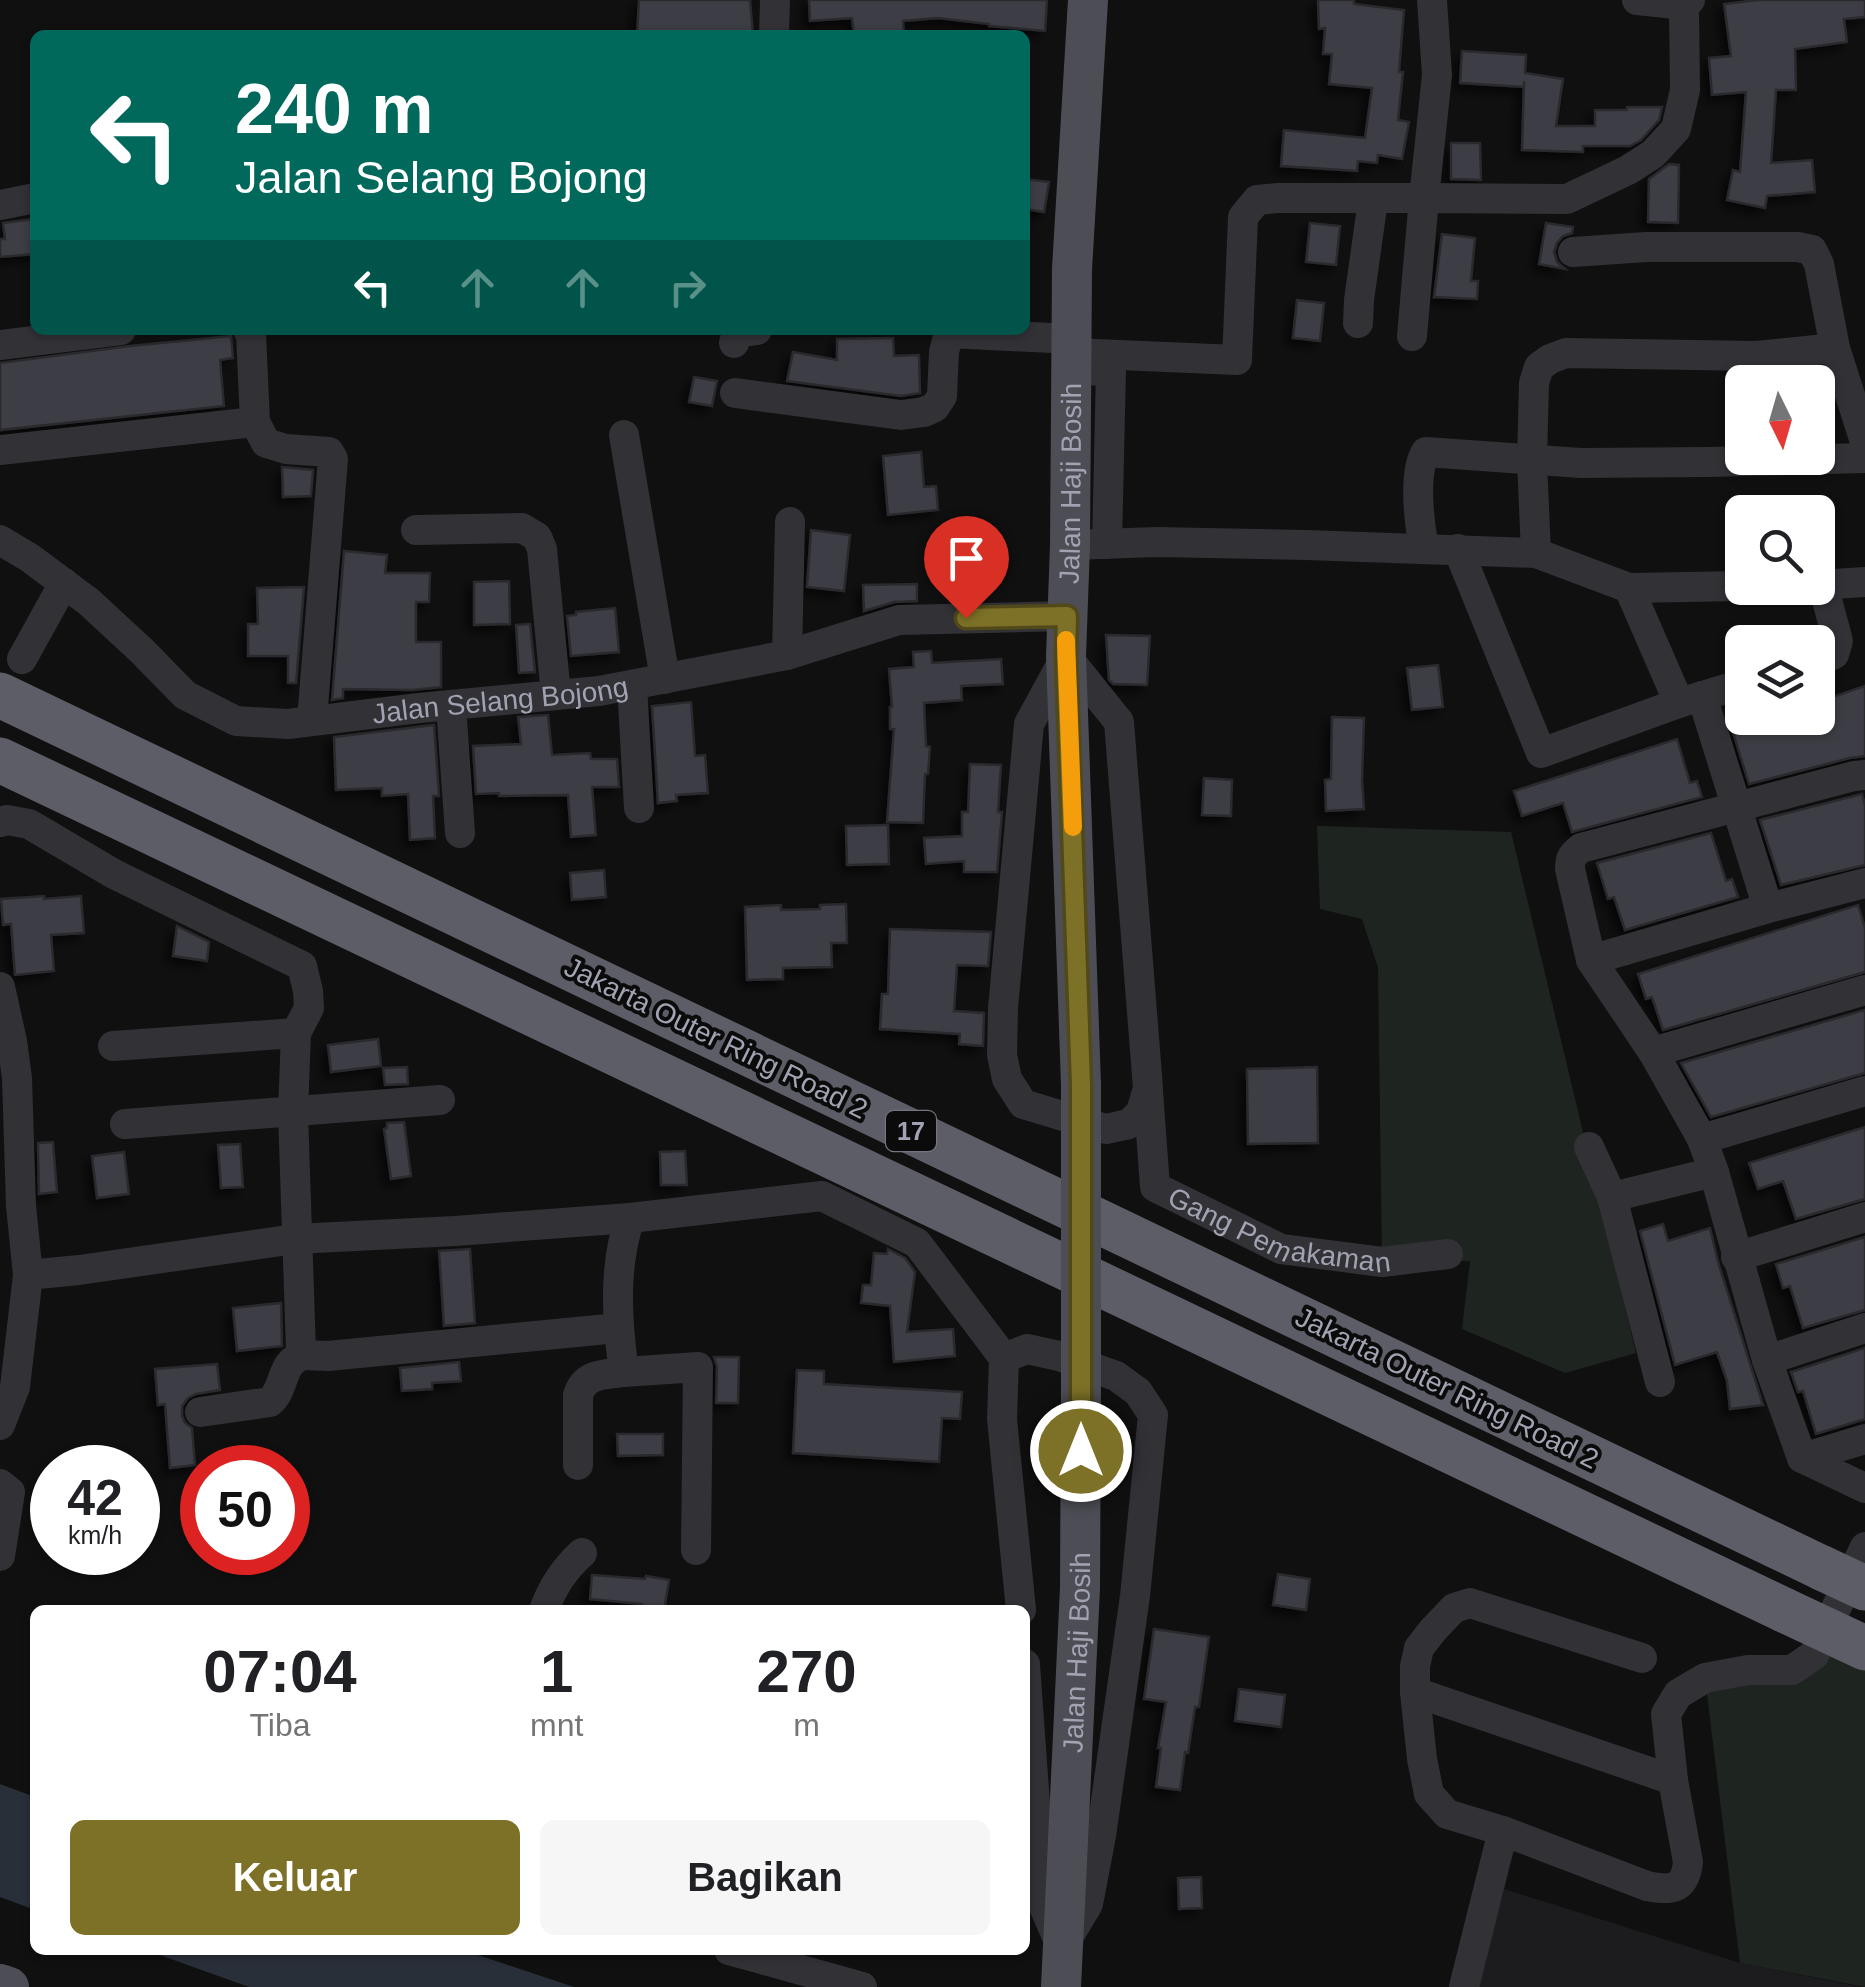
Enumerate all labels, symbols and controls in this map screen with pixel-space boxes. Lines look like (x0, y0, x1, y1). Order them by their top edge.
icon: left (70, 70, 200, 200)
text: 240 m (235, 70, 433, 148)
text: Jalan Selang Bojong (235, 152, 648, 203)
icon: left (345, 260, 400, 315)
icon: ahead (450, 260, 505, 315)
icon: ahead (555, 260, 610, 315)
icon: right (660, 260, 715, 315)
north arrow (1725, 365, 1835, 475)
map controls (1725, 365, 1835, 735)
street label: Jalan Haji Bosih (1053, 383, 1087, 584)
button: search (1725, 495, 1835, 605)
pin (924, 516, 1009, 619)
icon: arrive (939, 531, 994, 586)
button: layers (1725, 625, 1835, 735)
street label: Jalan Selang Bojong (370, 670, 631, 729)
street label: Jakarta Outer Ring Road 2 (560, 951, 872, 1125)
road number: 17 (886, 1111, 936, 1151)
street label: Gang Pemakaman (1163, 1181, 1392, 1278)
street label: Jakarta Outer Ring Road 2 (1291, 1301, 1603, 1475)
position arrow (1029, 1399, 1133, 1503)
speed limit sign: 50 (180, 1445, 310, 1575)
text: 42 (67, 1470, 123, 1526)
text: km/h (68, 1521, 122, 1549)
street label: Jalan Haji Bosih (1057, 1552, 1096, 1753)
text: 07:04 (203, 1638, 357, 1705)
text: 1 (540, 1638, 573, 1705)
text: 270 (757, 1638, 857, 1705)
text: Tiba (249, 1707, 311, 1743)
text: mnt (530, 1707, 583, 1743)
text: m (793, 1707, 820, 1743)
button: Keluar (70, 1820, 520, 1935)
button: Bagikan (540, 1820, 990, 1935)

